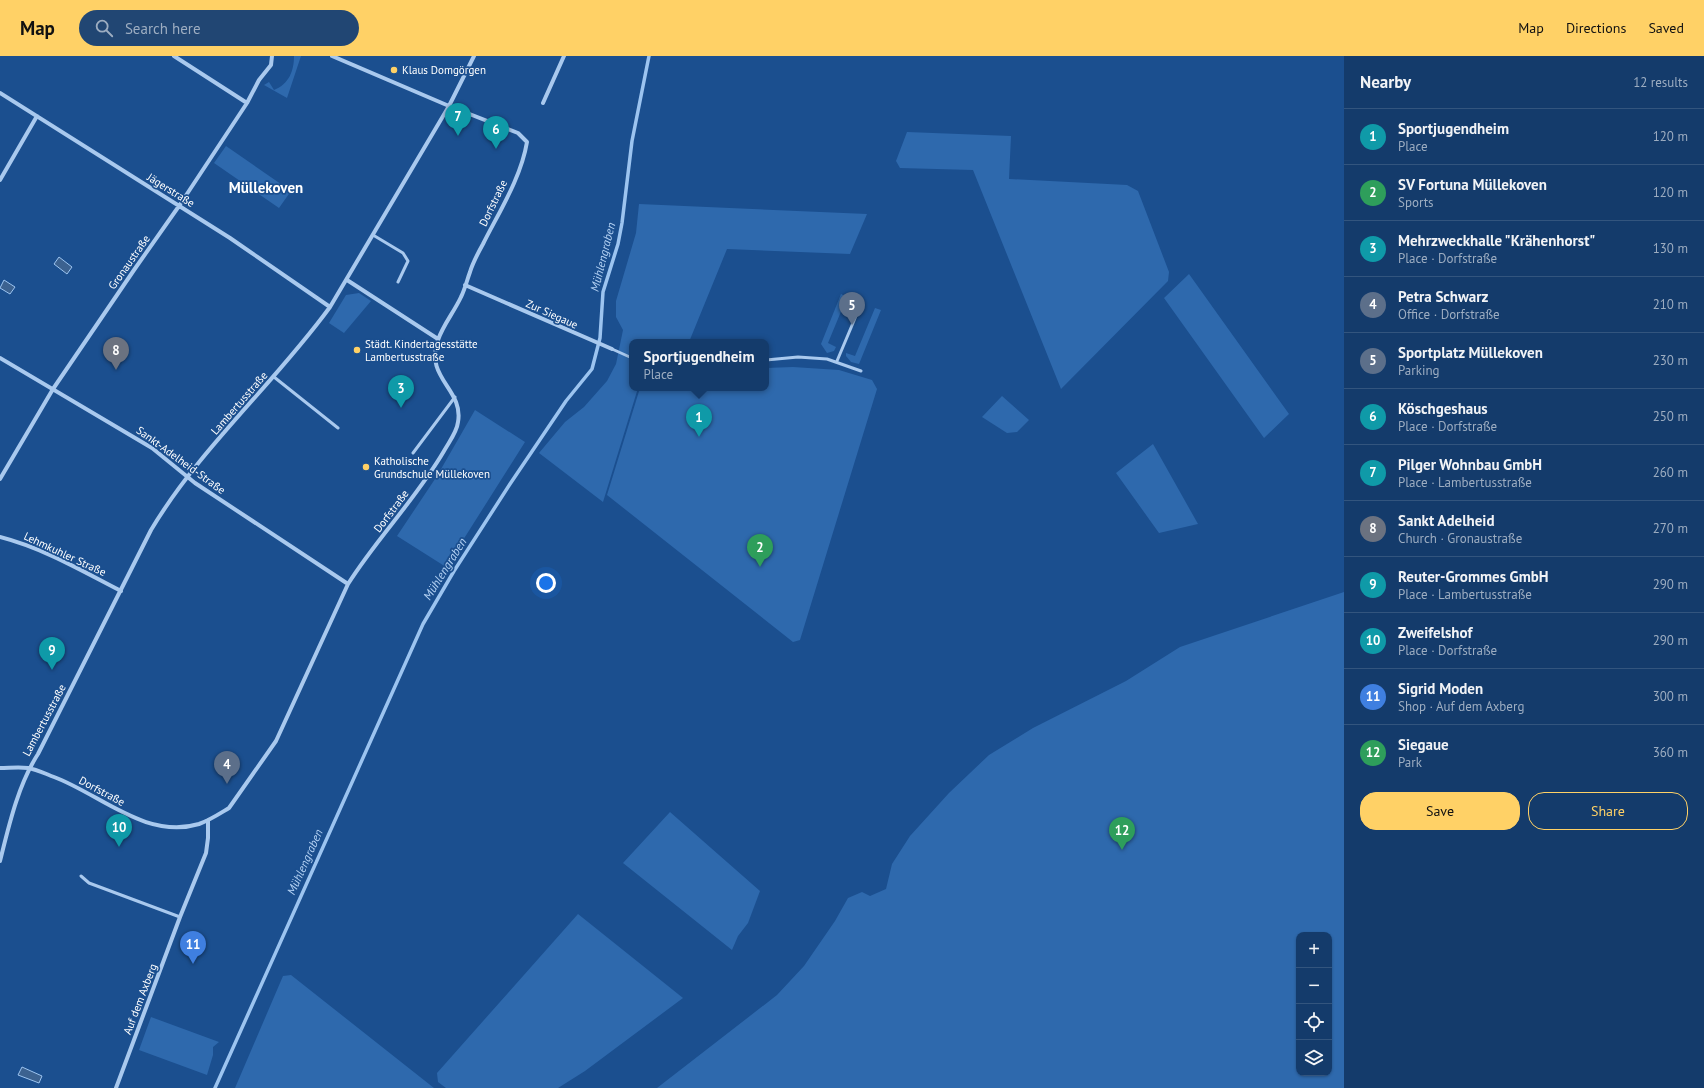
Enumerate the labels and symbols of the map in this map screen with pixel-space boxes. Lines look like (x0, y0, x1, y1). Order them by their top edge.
place label: Klaus Domgörgen (402, 63, 486, 77)
marker: Klaus Domgörgen (389, 65, 399, 75)
pin: 7 (445, 103, 471, 136)
pin: 6 (483, 116, 509, 149)
street label: Jägerstraße (144, 169, 198, 210)
street label: Dorfstraße (476, 177, 510, 229)
district label: Müllekoven (229, 178, 303, 197)
water label: Mühlengraben (587, 221, 618, 293)
street label: Gronaustraße (105, 232, 153, 292)
pin: 5 (839, 292, 865, 325)
street label: Zur Siegaue (524, 296, 581, 332)
pin: 8 (103, 337, 129, 370)
place label: Städt. Kindertagesstätte Lambertusstraße (365, 337, 478, 364)
marker: Städt. Kindertagesstätte Lambertusstraße (352, 345, 362, 355)
street label: Lambertusstraße (208, 368, 271, 438)
pin: 3 (388, 375, 414, 408)
pin: 1 (686, 404, 712, 437)
street label: Sankt-Adelheid-Straße (134, 423, 228, 497)
place label: Katholische Grundschule Müllekoven (374, 454, 490, 481)
marker: Katholische Grundschule Müllekoven (361, 462, 371, 472)
street label: Dorfstraße (370, 486, 412, 535)
street label: Lehmkuhler Straße (22, 529, 109, 579)
pin: 2 (747, 534, 773, 567)
water label: Mühlengraben (420, 535, 470, 603)
your location (536, 573, 556, 593)
pin: 9 (39, 637, 65, 670)
street label: Lambertusstraße (19, 681, 69, 758)
pin: 4 (214, 751, 240, 784)
street label: Dorfstraße (77, 773, 128, 809)
pin: 10 (106, 814, 132, 847)
pin: 12 (1109, 817, 1135, 850)
water label: Mühlengraben (283, 827, 326, 897)
pin: 11 (180, 931, 206, 964)
street label: Auf dem Axberg (120, 962, 160, 1036)

